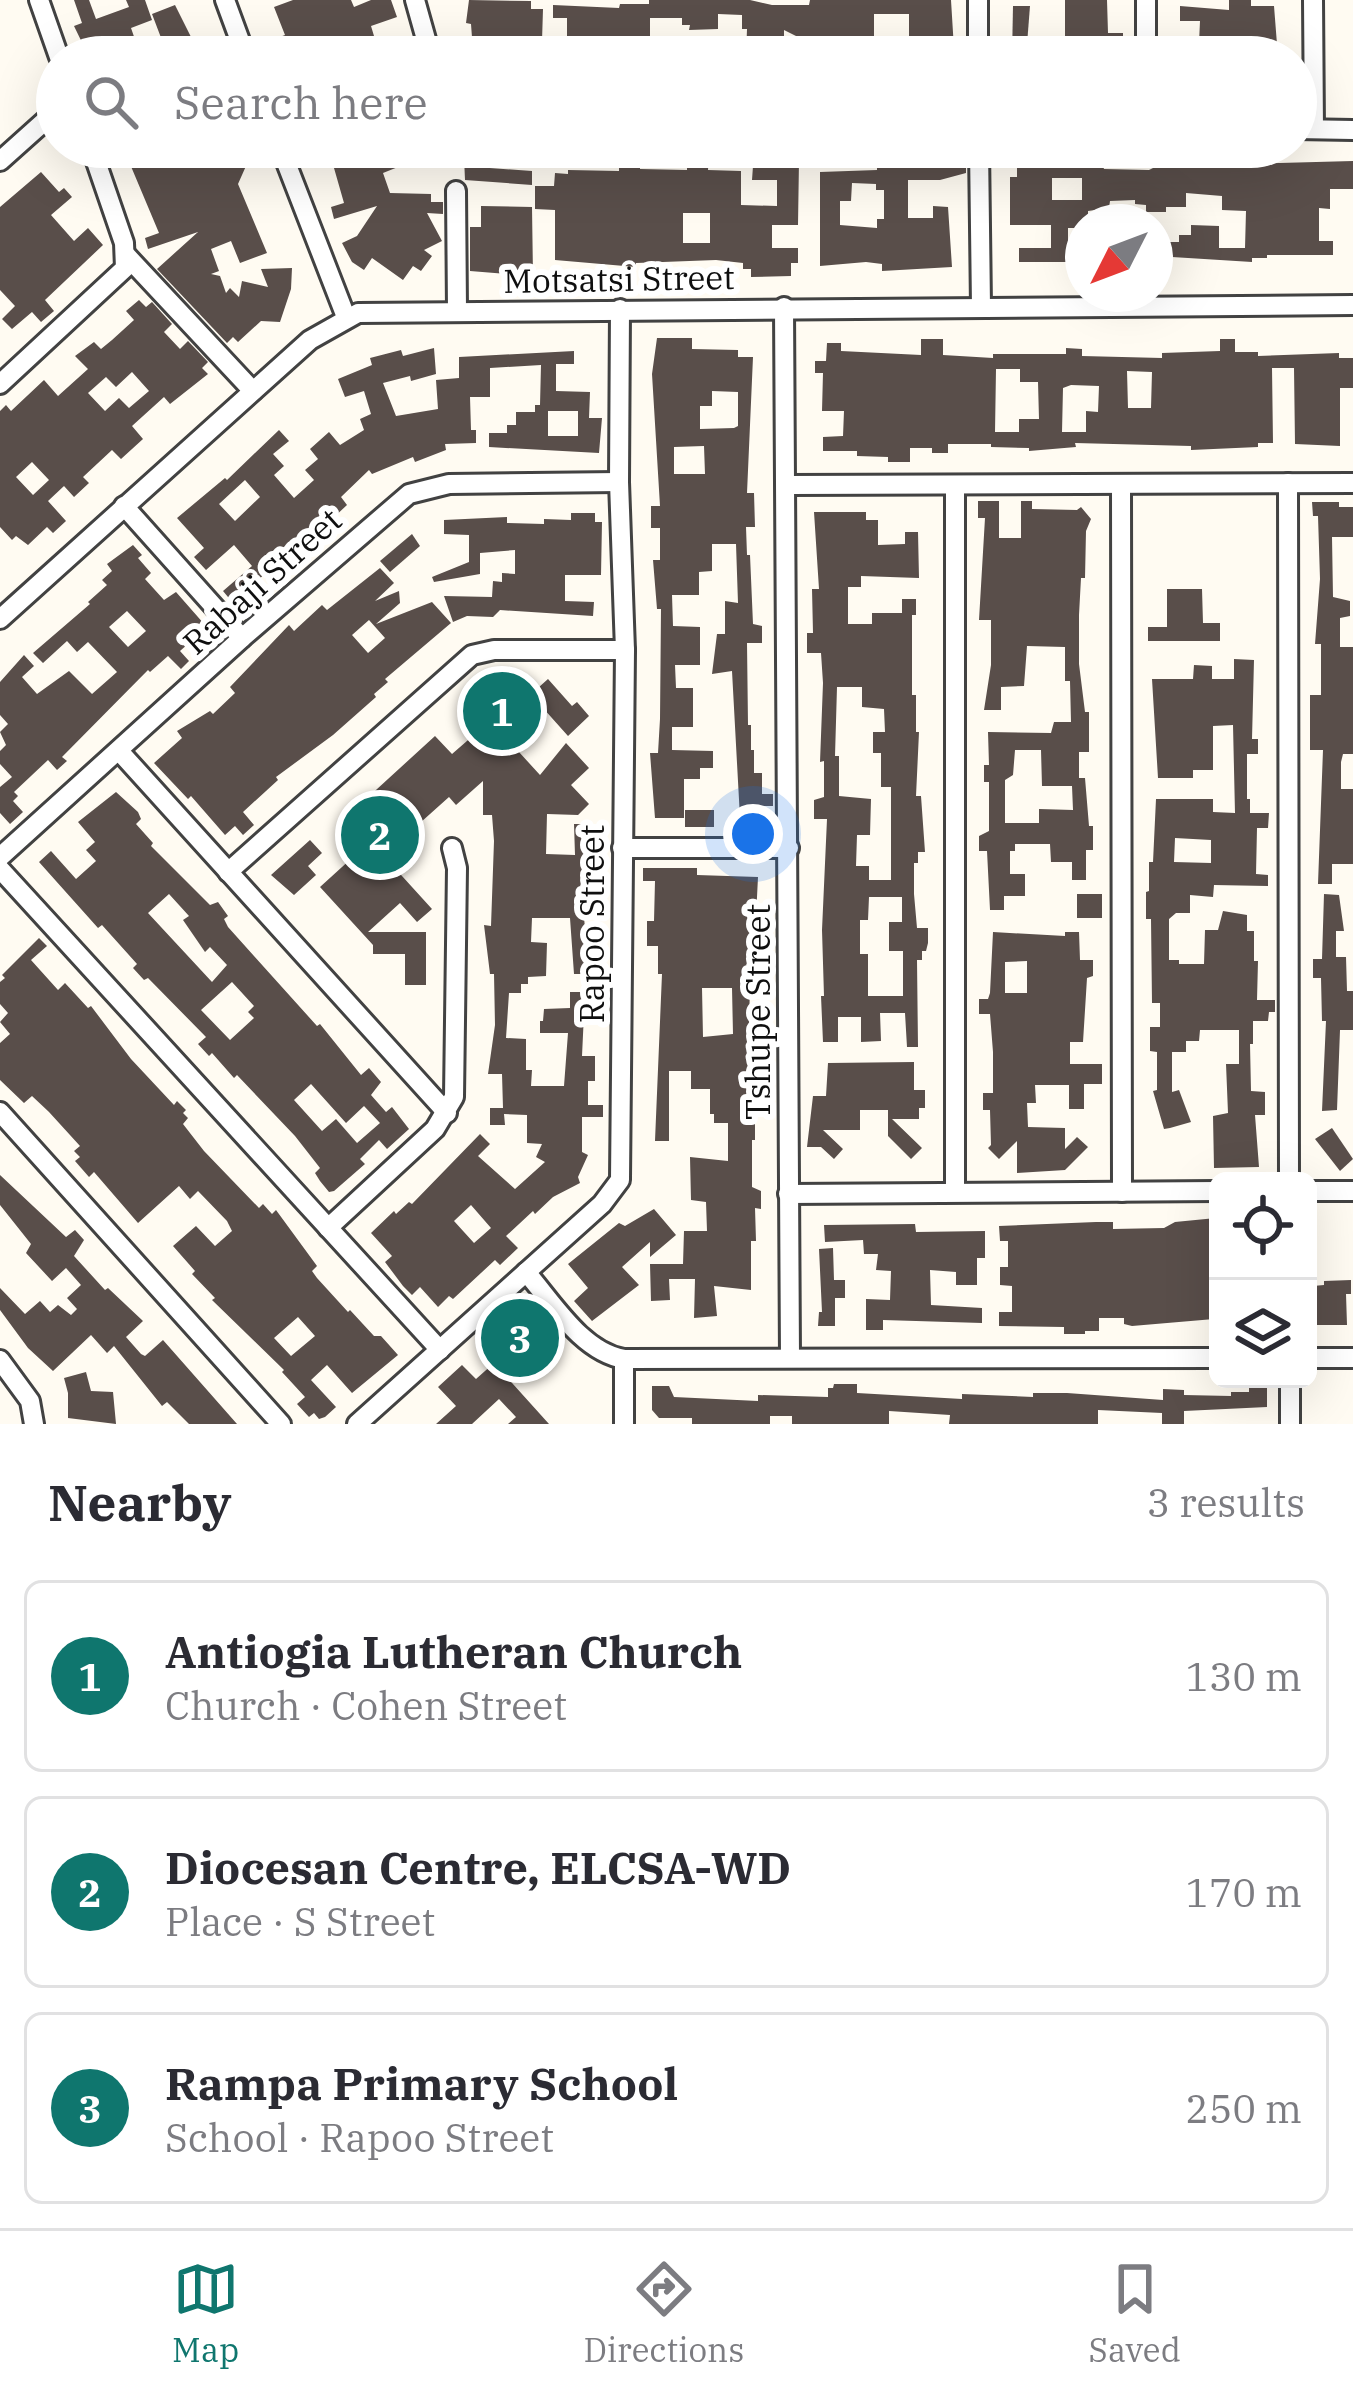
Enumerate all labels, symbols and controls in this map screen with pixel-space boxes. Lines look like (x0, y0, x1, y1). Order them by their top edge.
search box (36, 36, 1317, 168)
icon: search (78, 69, 144, 135)
text: Search here (174, 73, 428, 131)
north arrow (1065, 204, 1173, 312)
street label: Motsatsi Street (503, 255, 735, 302)
street label: Rabaji Street (173, 498, 350, 663)
pin: 1 (463, 666, 541, 756)
pin: 2 (341, 790, 419, 880)
your location (723, 804, 783, 864)
street label: Rapoo Street (570, 825, 613, 1023)
street label: Tshupe Street (736, 904, 779, 1120)
map controls (1209, 1172, 1317, 1388)
button: locate (1209, 1172, 1317, 1280)
button: layers (1209, 1280, 1317, 1388)
pin: 3 (481, 1293, 559, 1383)
text: Nearby (48, 1469, 232, 1535)
text: 3 results (1147, 1477, 1305, 1528)
text: Antiogia Lutheran Church (165, 1622, 742, 1680)
text: 1 (78, 1651, 102, 1702)
text: 130 m (1186, 1651, 1302, 1702)
text: Church · Cohen Street (165, 1680, 567, 1731)
text: Diocesan Centre, ELCSA-WD (165, 1838, 791, 1896)
text: 2 (78, 1867, 102, 1918)
text: 170 m (1186, 1867, 1302, 1918)
text: Place · S Street (165, 1896, 435, 1947)
text: Rampa Primary School (165, 2054, 678, 2112)
text: 3 (78, 2083, 102, 2134)
text: 250 m (1186, 2083, 1302, 2134)
text: School · Rapoo Street (165, 2112, 554, 2163)
tab: Map (172, 2256, 239, 2371)
tab: Directions (583, 2256, 744, 2371)
tab: Saved (1088, 2256, 1181, 2371)

